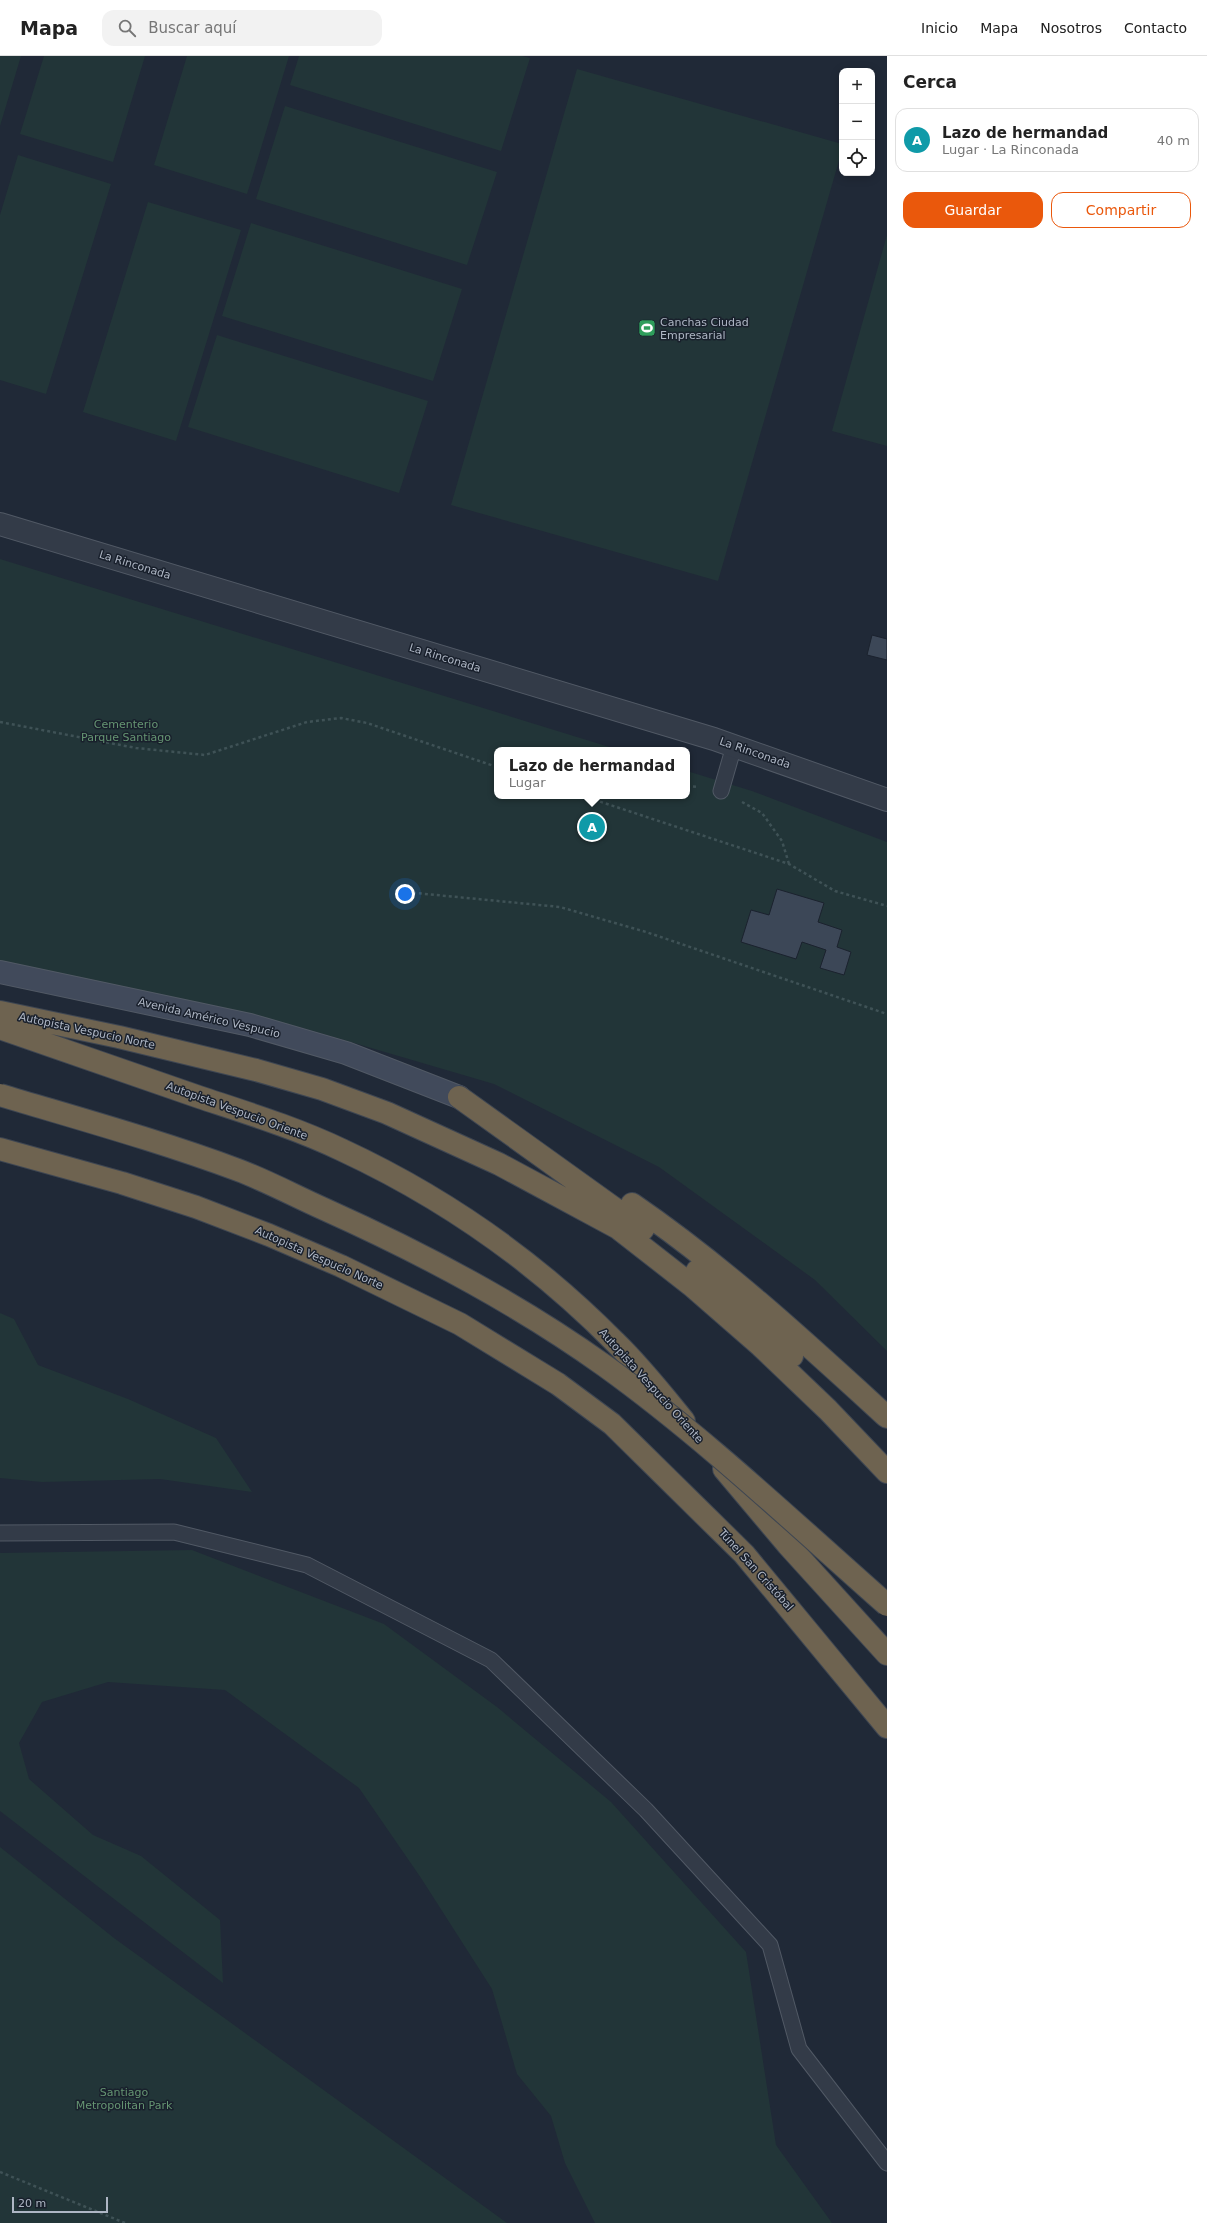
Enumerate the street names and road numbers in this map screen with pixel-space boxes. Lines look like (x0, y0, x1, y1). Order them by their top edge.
street label: La Rinconada (98, 548, 172, 582)
street label: La Rinconada (408, 641, 482, 675)
street label: La Rinconada (718, 735, 792, 771)
street label: Avenida Américo Vespucio (137, 995, 281, 1041)
street label: Autopista Vespucio Norte (18, 1010, 156, 1052)
street label: Autopista Vespucio Oriente (165, 1079, 310, 1143)
street label: Autopista Vespucio Norte (253, 1224, 385, 1292)
street label: Autopista Vespucio Oriente (596, 1326, 706, 1446)
street label: Túnel San Cristóbal (715, 1526, 796, 1613)

